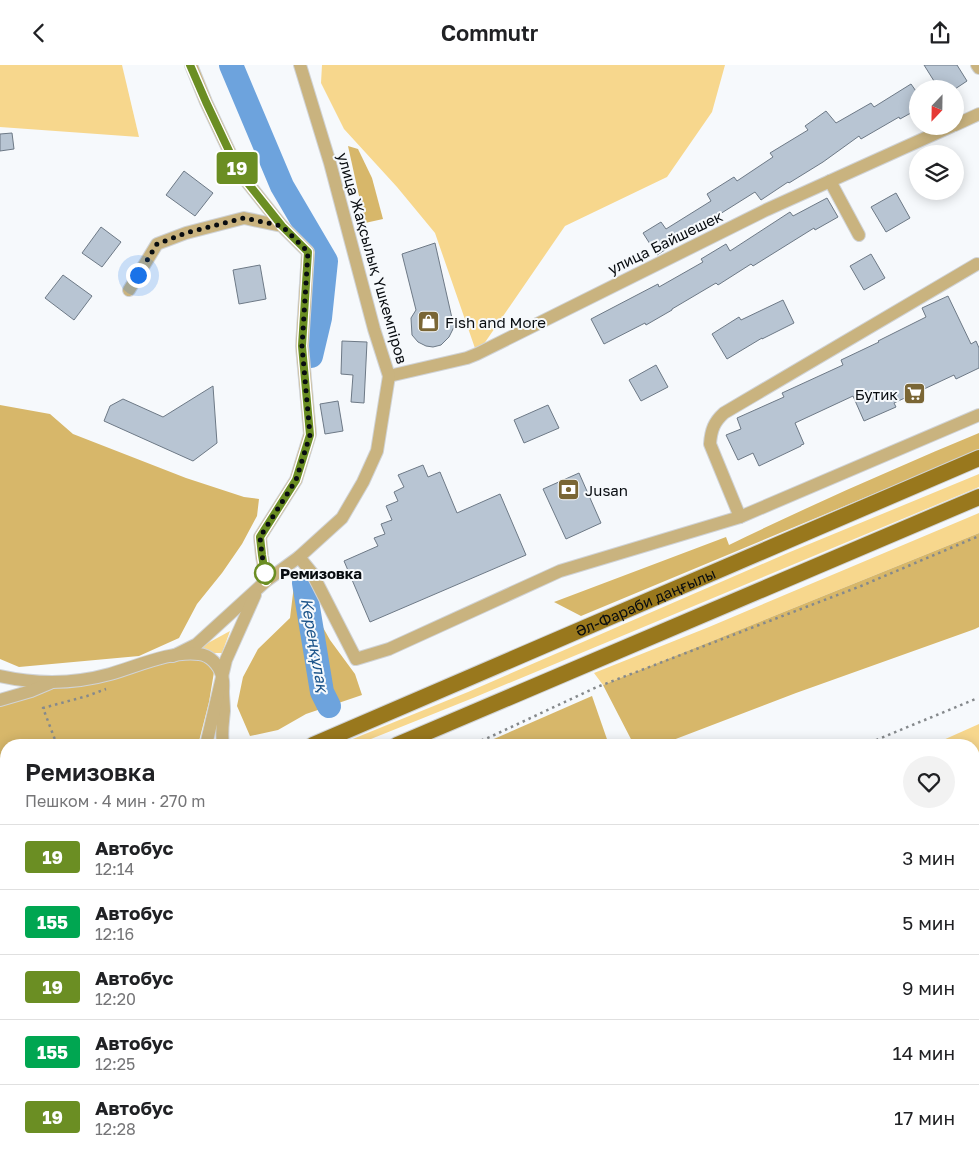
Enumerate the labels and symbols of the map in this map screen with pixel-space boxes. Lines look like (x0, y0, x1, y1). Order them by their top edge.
north arrow (909, 80, 964, 135)
street label: улица Жақсылық Үшкемпіров (334, 150, 412, 366)
line badge: 19 (214, 152, 260, 184)
street label: улица Байшешек (605, 206, 726, 278)
your location (126, 263, 151, 288)
shop icon: Fish and More (417, 310, 441, 334)
place label: Fish and More (445, 313, 546, 331)
supermarket icon: Бутик (902, 382, 926, 406)
place label: Бутик (855, 385, 898, 403)
bank icon: Jusan (557, 478, 581, 502)
place label: Jusan (585, 481, 628, 499)
marker: Ремизовка (254, 562, 276, 584)
place label: Ремизовка (280, 564, 362, 582)
street label: Әл-Фараби даңғылы (573, 564, 718, 640)
water label: Кереңқұлақ (297, 597, 333, 695)

